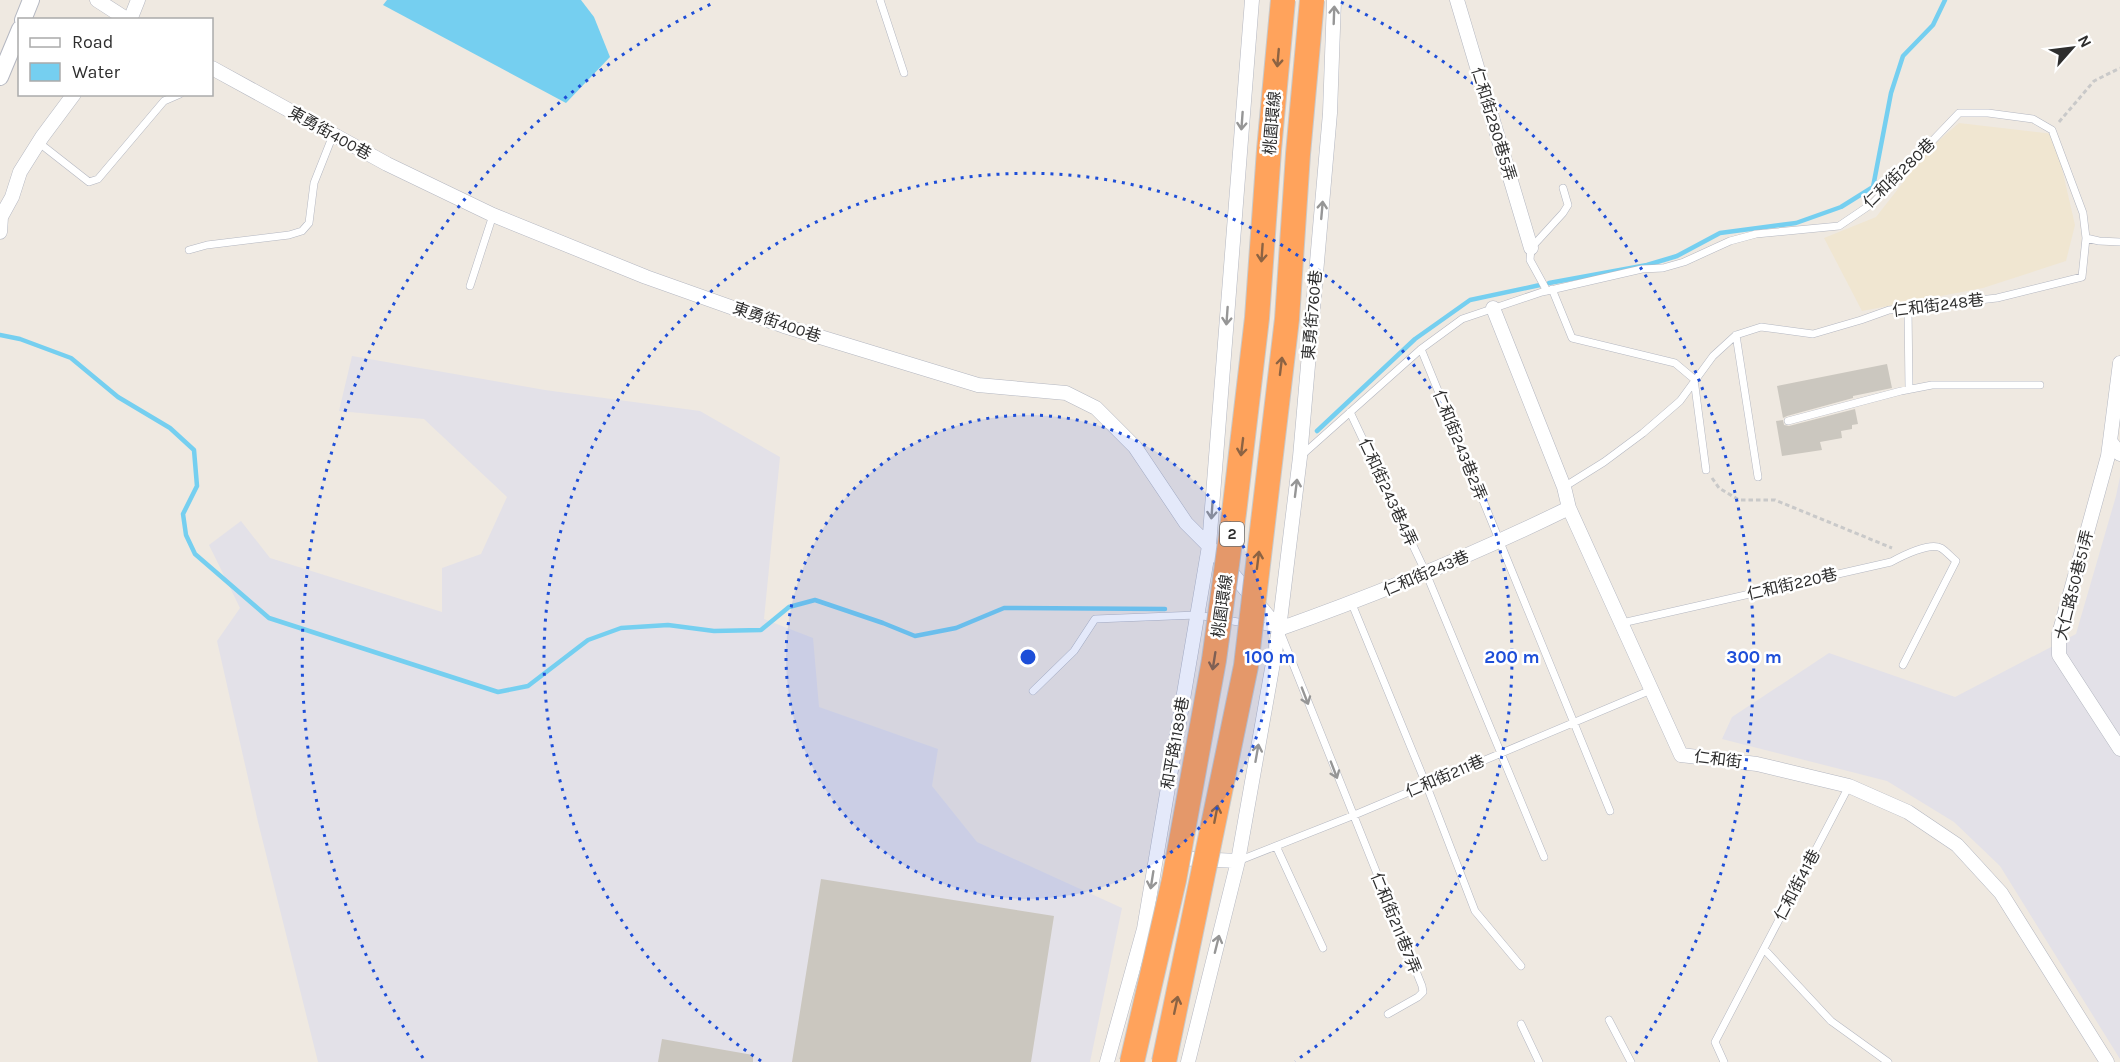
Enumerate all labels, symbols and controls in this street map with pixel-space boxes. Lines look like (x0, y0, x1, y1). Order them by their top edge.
one-way arrow (1328, 6, 1339, 26)
legend (18, 18, 213, 96)
north arrow (2042, 18, 2102, 78)
text: Road (72, 31, 113, 53)
text: N (2074, 32, 2096, 51)
one-way arrow (1272, 48, 1283, 68)
text: Water (72, 61, 120, 83)
street label: 仁和街280巷5弄 (1468, 65, 1520, 183)
street label: 桃園環線 (1260, 90, 1284, 156)
street label: 東勇街400巷 (285, 102, 375, 164)
one-way arrow (1236, 111, 1247, 131)
street label: 仁和街280巷 (1859, 134, 1939, 212)
one-way arrow (1317, 200, 1328, 220)
one-way arrow (1256, 242, 1267, 262)
street label: 東勇街760巷 (1299, 269, 1325, 361)
street label: 仁和街248巷 (1891, 290, 1985, 320)
street label: 東勇街400巷 (730, 298, 824, 346)
one-way arrow (1221, 305, 1232, 325)
one-way arrow (1276, 357, 1287, 376)
street label: 仁和街243巷2弄 (1429, 387, 1491, 503)
street label: 仁和街243巷4弄 (1355, 435, 1421, 549)
one-way arrow (1237, 436, 1248, 456)
one-way arrow (1291, 478, 1302, 498)
one-way arrow (1206, 499, 1217, 519)
road number: 2 (1220, 522, 1244, 546)
street label: 大仁路50巷51弄 (2051, 528, 2097, 642)
street label: 仁和街243巷 (1380, 546, 1472, 600)
one-way arrow (1253, 550, 1264, 570)
street label: 仁和街220巷 (1745, 564, 1839, 604)
street label: 桃園環線 (1208, 573, 1236, 639)
text: 100 m (1245, 646, 1295, 668)
text: 200 m (1484, 646, 1540, 668)
text: 300 m (1726, 646, 1782, 668)
centre of rings (1018, 647, 1038, 667)
one-way arrow (1208, 650, 1219, 670)
one-way arrow (1300, 686, 1311, 705)
street label: 和平路1189巷 (1158, 695, 1192, 791)
one-way arrow (1252, 744, 1263, 764)
street label: 仁和街 (1693, 747, 1743, 771)
street label: 仁和街211巷 (1403, 751, 1487, 801)
one-way arrow (1329, 760, 1340, 778)
one-way arrow (1211, 805, 1222, 824)
street label: 仁和街41巷 (1770, 846, 1824, 924)
one-way arrow (1146, 870, 1157, 889)
street label: 仁和街211巷7弄 (1367, 870, 1425, 976)
one-way arrow (1212, 935, 1224, 954)
one-way arrow (1171, 996, 1182, 1015)

